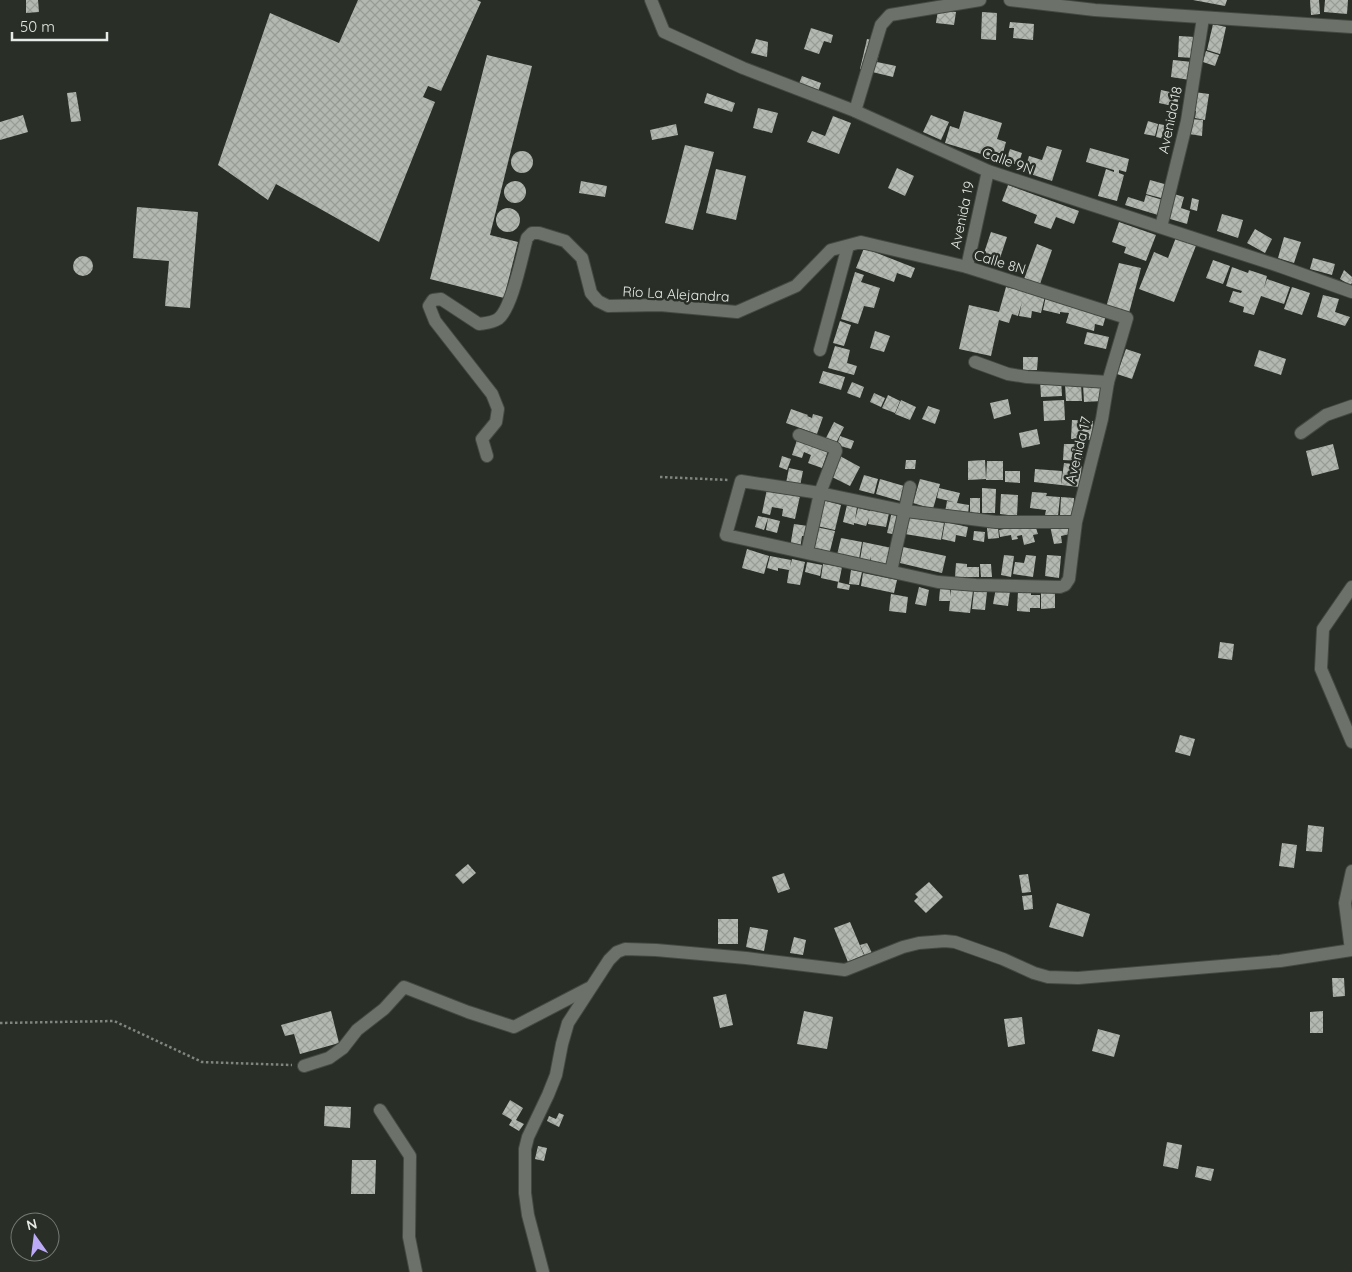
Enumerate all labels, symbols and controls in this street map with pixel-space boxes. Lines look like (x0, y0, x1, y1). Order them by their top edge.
scale bar (12, 10, 108, 42)
text: 50 m (20, 17, 55, 36)
street label: Avenida 18 (1154, 85, 1186, 155)
street label: Calle 9N (980, 143, 1036, 179)
street label: Avenida 19 (946, 179, 978, 251)
street label: Calle 8N (972, 246, 1028, 278)
street label: Río La Alejandra (622, 282, 730, 306)
street label: Avenida 17 (1061, 415, 1095, 485)
north arrow (10, 1212, 60, 1262)
text: N (25, 1214, 39, 1234)

